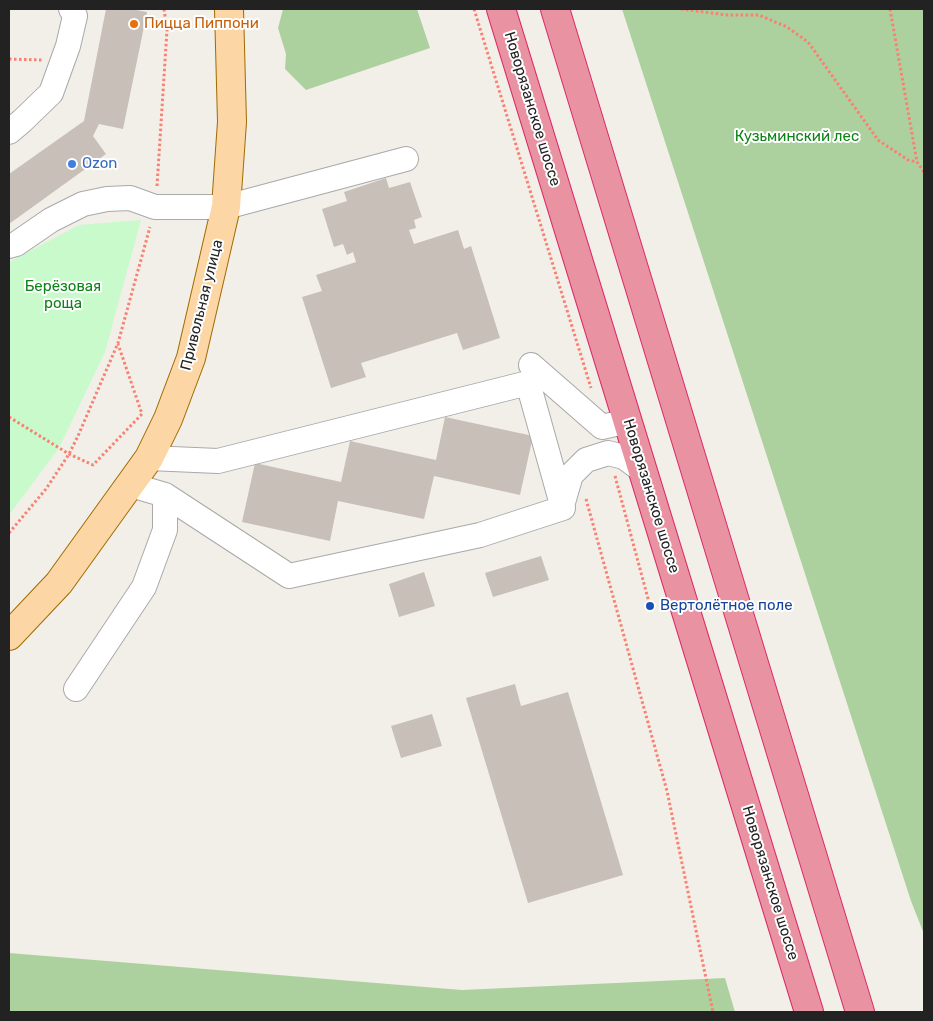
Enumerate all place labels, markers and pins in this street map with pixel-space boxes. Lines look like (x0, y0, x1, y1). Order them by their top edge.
place label: Пицца Пиппони (144, 15, 259, 33)
marker: Пицца Пиппони (128, 18, 140, 30)
place label: Ozon (82, 155, 117, 173)
marker: Ozon (66, 158, 78, 170)
place label: Вертолётное поле (660, 597, 793, 615)
marker: Вертолётное поле (644, 600, 656, 612)

